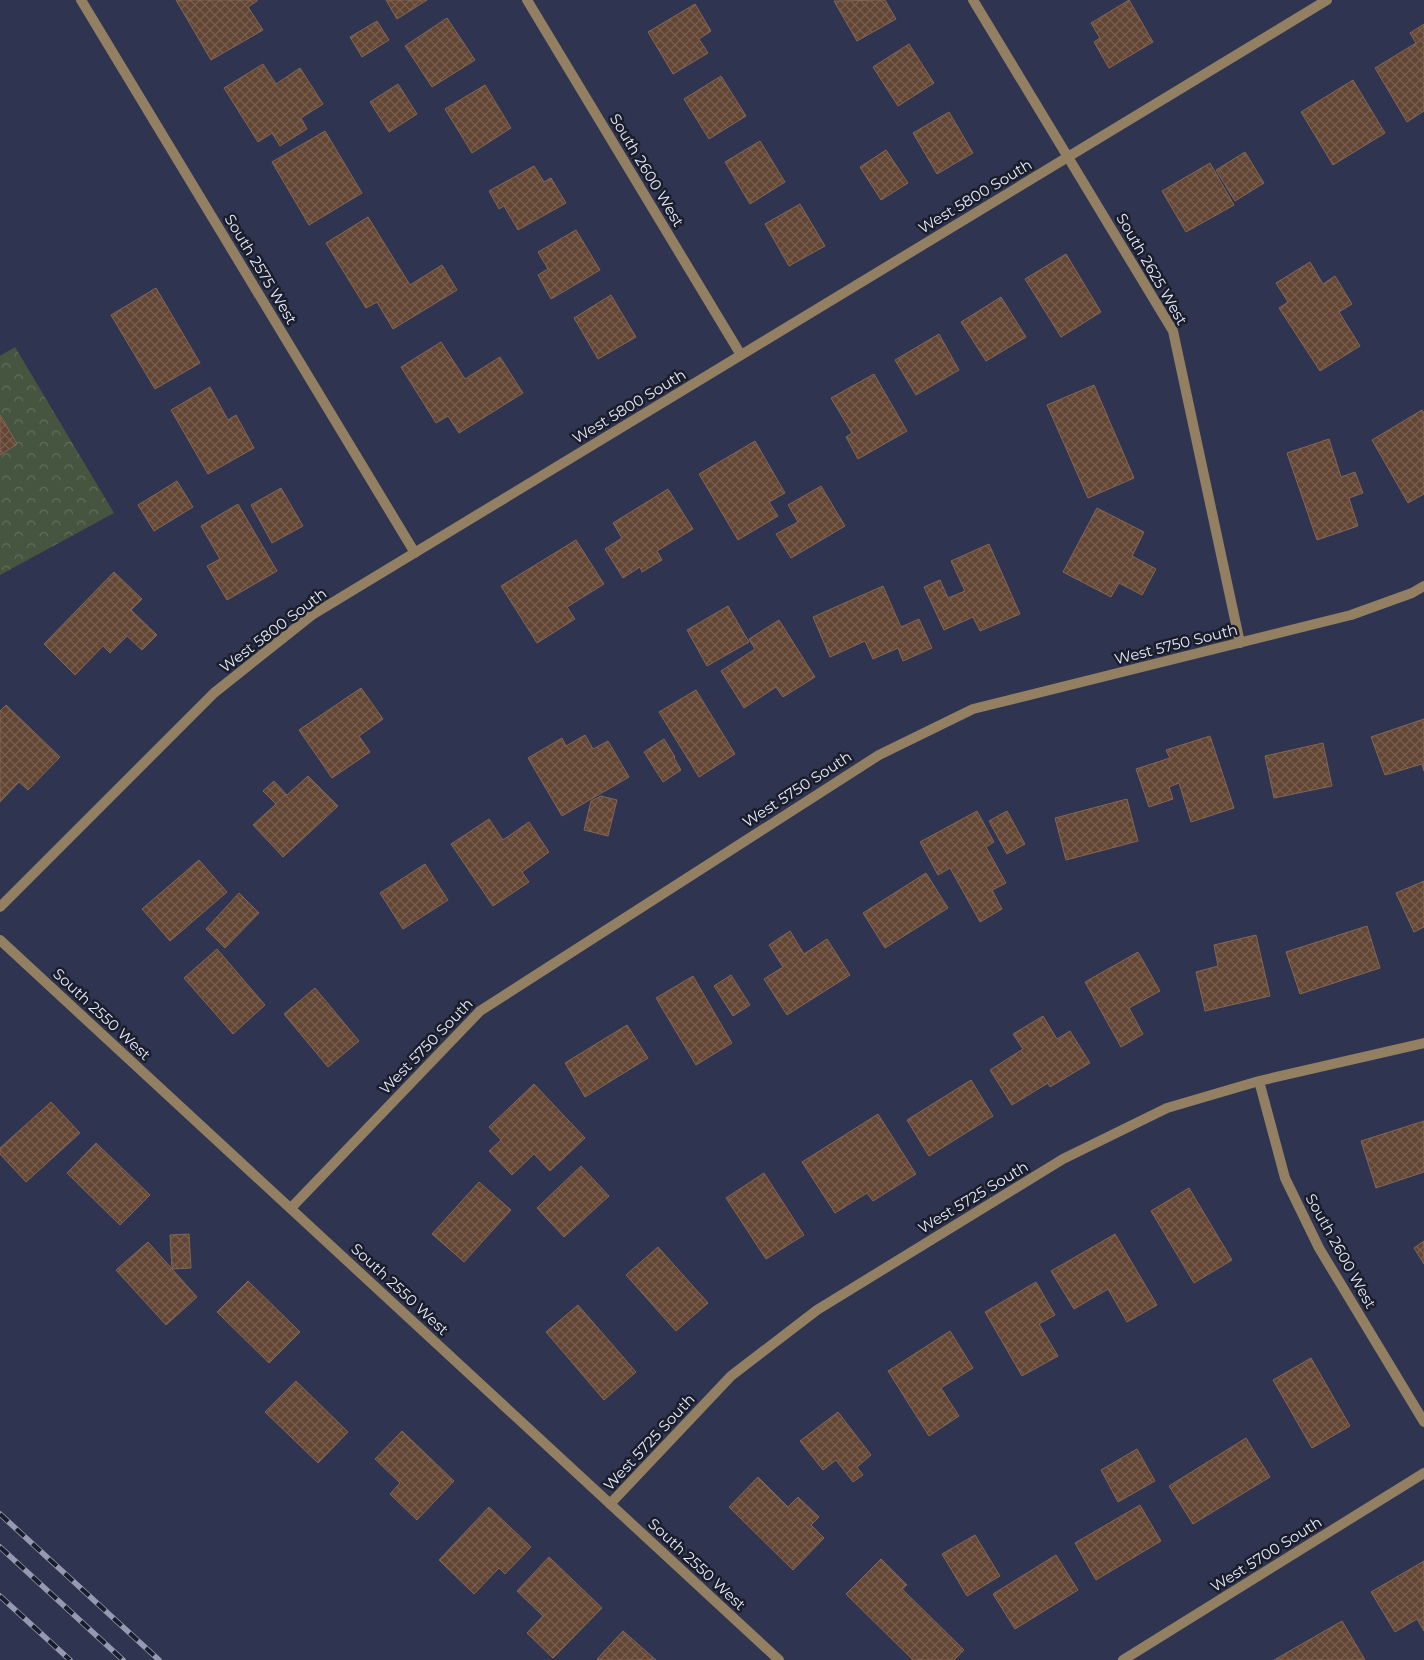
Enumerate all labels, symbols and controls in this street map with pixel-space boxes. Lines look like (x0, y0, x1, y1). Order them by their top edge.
street label: South 2600 West (606, 110, 688, 230)
street label: West 5800 South (915, 155, 1035, 237)
street label: South 2625 West (1112, 210, 1192, 328)
street label: South 2575 West (221, 211, 301, 327)
street label: West 5800 South (569, 365, 689, 447)
street label: West 5800 South (216, 584, 330, 676)
street label: West 5750 South (1112, 619, 1240, 669)
street label: West 5750 South (739, 747, 855, 831)
street label: South 2550 West (49, 964, 155, 1064)
street label: West 5750 South (375, 994, 477, 1098)
street label: West 5725 South (914, 1157, 1032, 1237)
street label: South 2600 West (1302, 1190, 1380, 1312)
street label: South 2550 West (347, 1239, 453, 1339)
street label: West 5725 South (599, 1390, 699, 1494)
street label: West 5700 South (1207, 1512, 1325, 1596)
street label: South 2550 West (644, 1514, 750, 1614)

